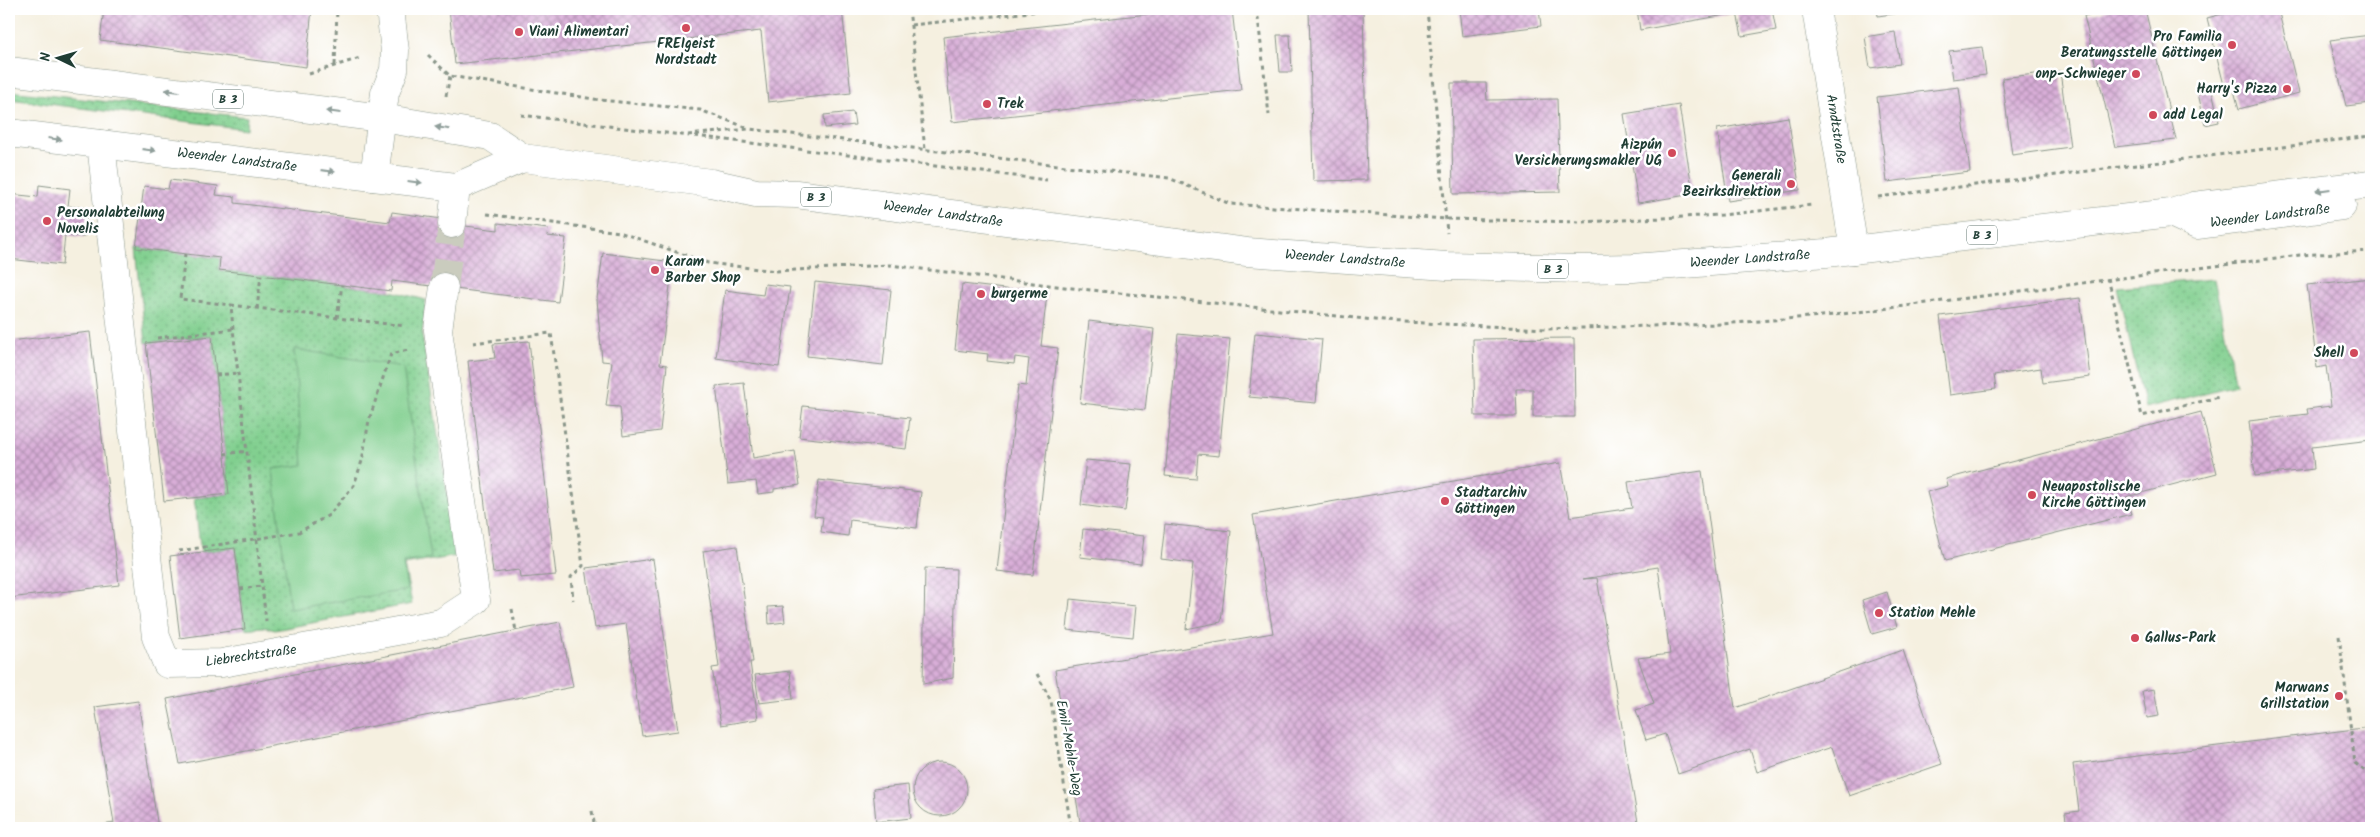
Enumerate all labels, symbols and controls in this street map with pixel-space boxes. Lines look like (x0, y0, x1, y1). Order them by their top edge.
place label: Viani Alimentari (529, 21, 629, 43)
marker: FREIgeist Nordstadt (680, 22, 692, 34)
marker: Viani Alimentari (513, 26, 525, 38)
place label: Pro Familia Beratungsstelle Göttingen (2061, 26, 2222, 64)
north arrow (32, 32, 82, 82)
place label: FREIgeist Nordstadt (655, 33, 718, 71)
marker: Pro Familia Beratungsstelle Göttingen (2226, 39, 2238, 51)
text: N (35, 51, 57, 62)
place label: onp-Schwieger (2035, 63, 2127, 85)
marker: onp-Schwieger (2130, 68, 2142, 80)
place label: Harry's Pizza (2196, 78, 2277, 100)
marker: Harry's Pizza (2281, 83, 2293, 95)
one-way arrow (164, 87, 180, 95)
road number: B 3 (213, 90, 243, 108)
place label: Trek (997, 93, 1025, 115)
street label: Arndtstraße (1820, 93, 1852, 166)
marker: Trek (981, 98, 993, 110)
place label: add Legal (2163, 104, 2223, 126)
one-way arrow (325, 108, 341, 116)
marker: add Legal (2147, 109, 2159, 121)
one-way arrow (434, 124, 450, 132)
place label: Aizpún Versicherungsmakler UG (1515, 134, 1662, 172)
one-way arrow (47, 135, 63, 143)
street label: Weender Landstraße (176, 142, 299, 178)
one-way arrow (142, 146, 158, 154)
marker: Aizpún Versicherungsmakler UG (1666, 147, 1678, 159)
place label: Generali Bezirksdirektion (1682, 165, 1781, 203)
one-way arrow (320, 167, 336, 175)
one-way arrow (407, 178, 423, 186)
marker: Generali Bezirksdirektion (1785, 178, 1797, 190)
one-way arrow (2315, 186, 2331, 194)
road number: B 3 (801, 188, 831, 206)
street label: Weender Landstraße (882, 195, 1005, 233)
street label: Weender Landstraße (2209, 198, 2332, 234)
place label: Personalabteilung Novelis (57, 202, 165, 240)
marker: Personalabteilung Novelis (41, 215, 53, 227)
road number: B 3 (1967, 226, 1997, 244)
street label: Weender Landstraße (1284, 244, 1406, 274)
street label: Weender Landstraße (1689, 244, 1811, 274)
place label: Karam Barber Shop (665, 251, 741, 289)
road number: B 3 (1538, 260, 1568, 278)
marker: Karam Barber Shop (649, 264, 661, 276)
place label: burgerme (991, 283, 1048, 305)
marker: burgerme (975, 288, 987, 300)
place label: Shell (2314, 342, 2344, 364)
marker: Shell (2348, 347, 2360, 359)
place label: Neuapostolische Kirche Göttingen (2042, 476, 2146, 514)
place label: Stadtarchiv Göttingen (1455, 482, 1528, 520)
marker: Neuapostolische Kirche Göttingen (2026, 489, 2038, 501)
marker: Stadtarchiv Göttingen (1439, 495, 1451, 507)
place label: Station Mehle (1889, 602, 1976, 624)
marker: Station Mehle (1873, 607, 1885, 619)
place label: Gallus-Park (2145, 627, 2217, 649)
marker: Gallus-Park (2129, 632, 2141, 644)
street label: Liebrechtstraße (204, 639, 299, 673)
place label: Marwans Grillstation (2260, 677, 2329, 715)
marker: Marwans Grillstation (2333, 690, 2345, 702)
street label: Emil-Mehle-Weg (1050, 698, 1088, 798)

